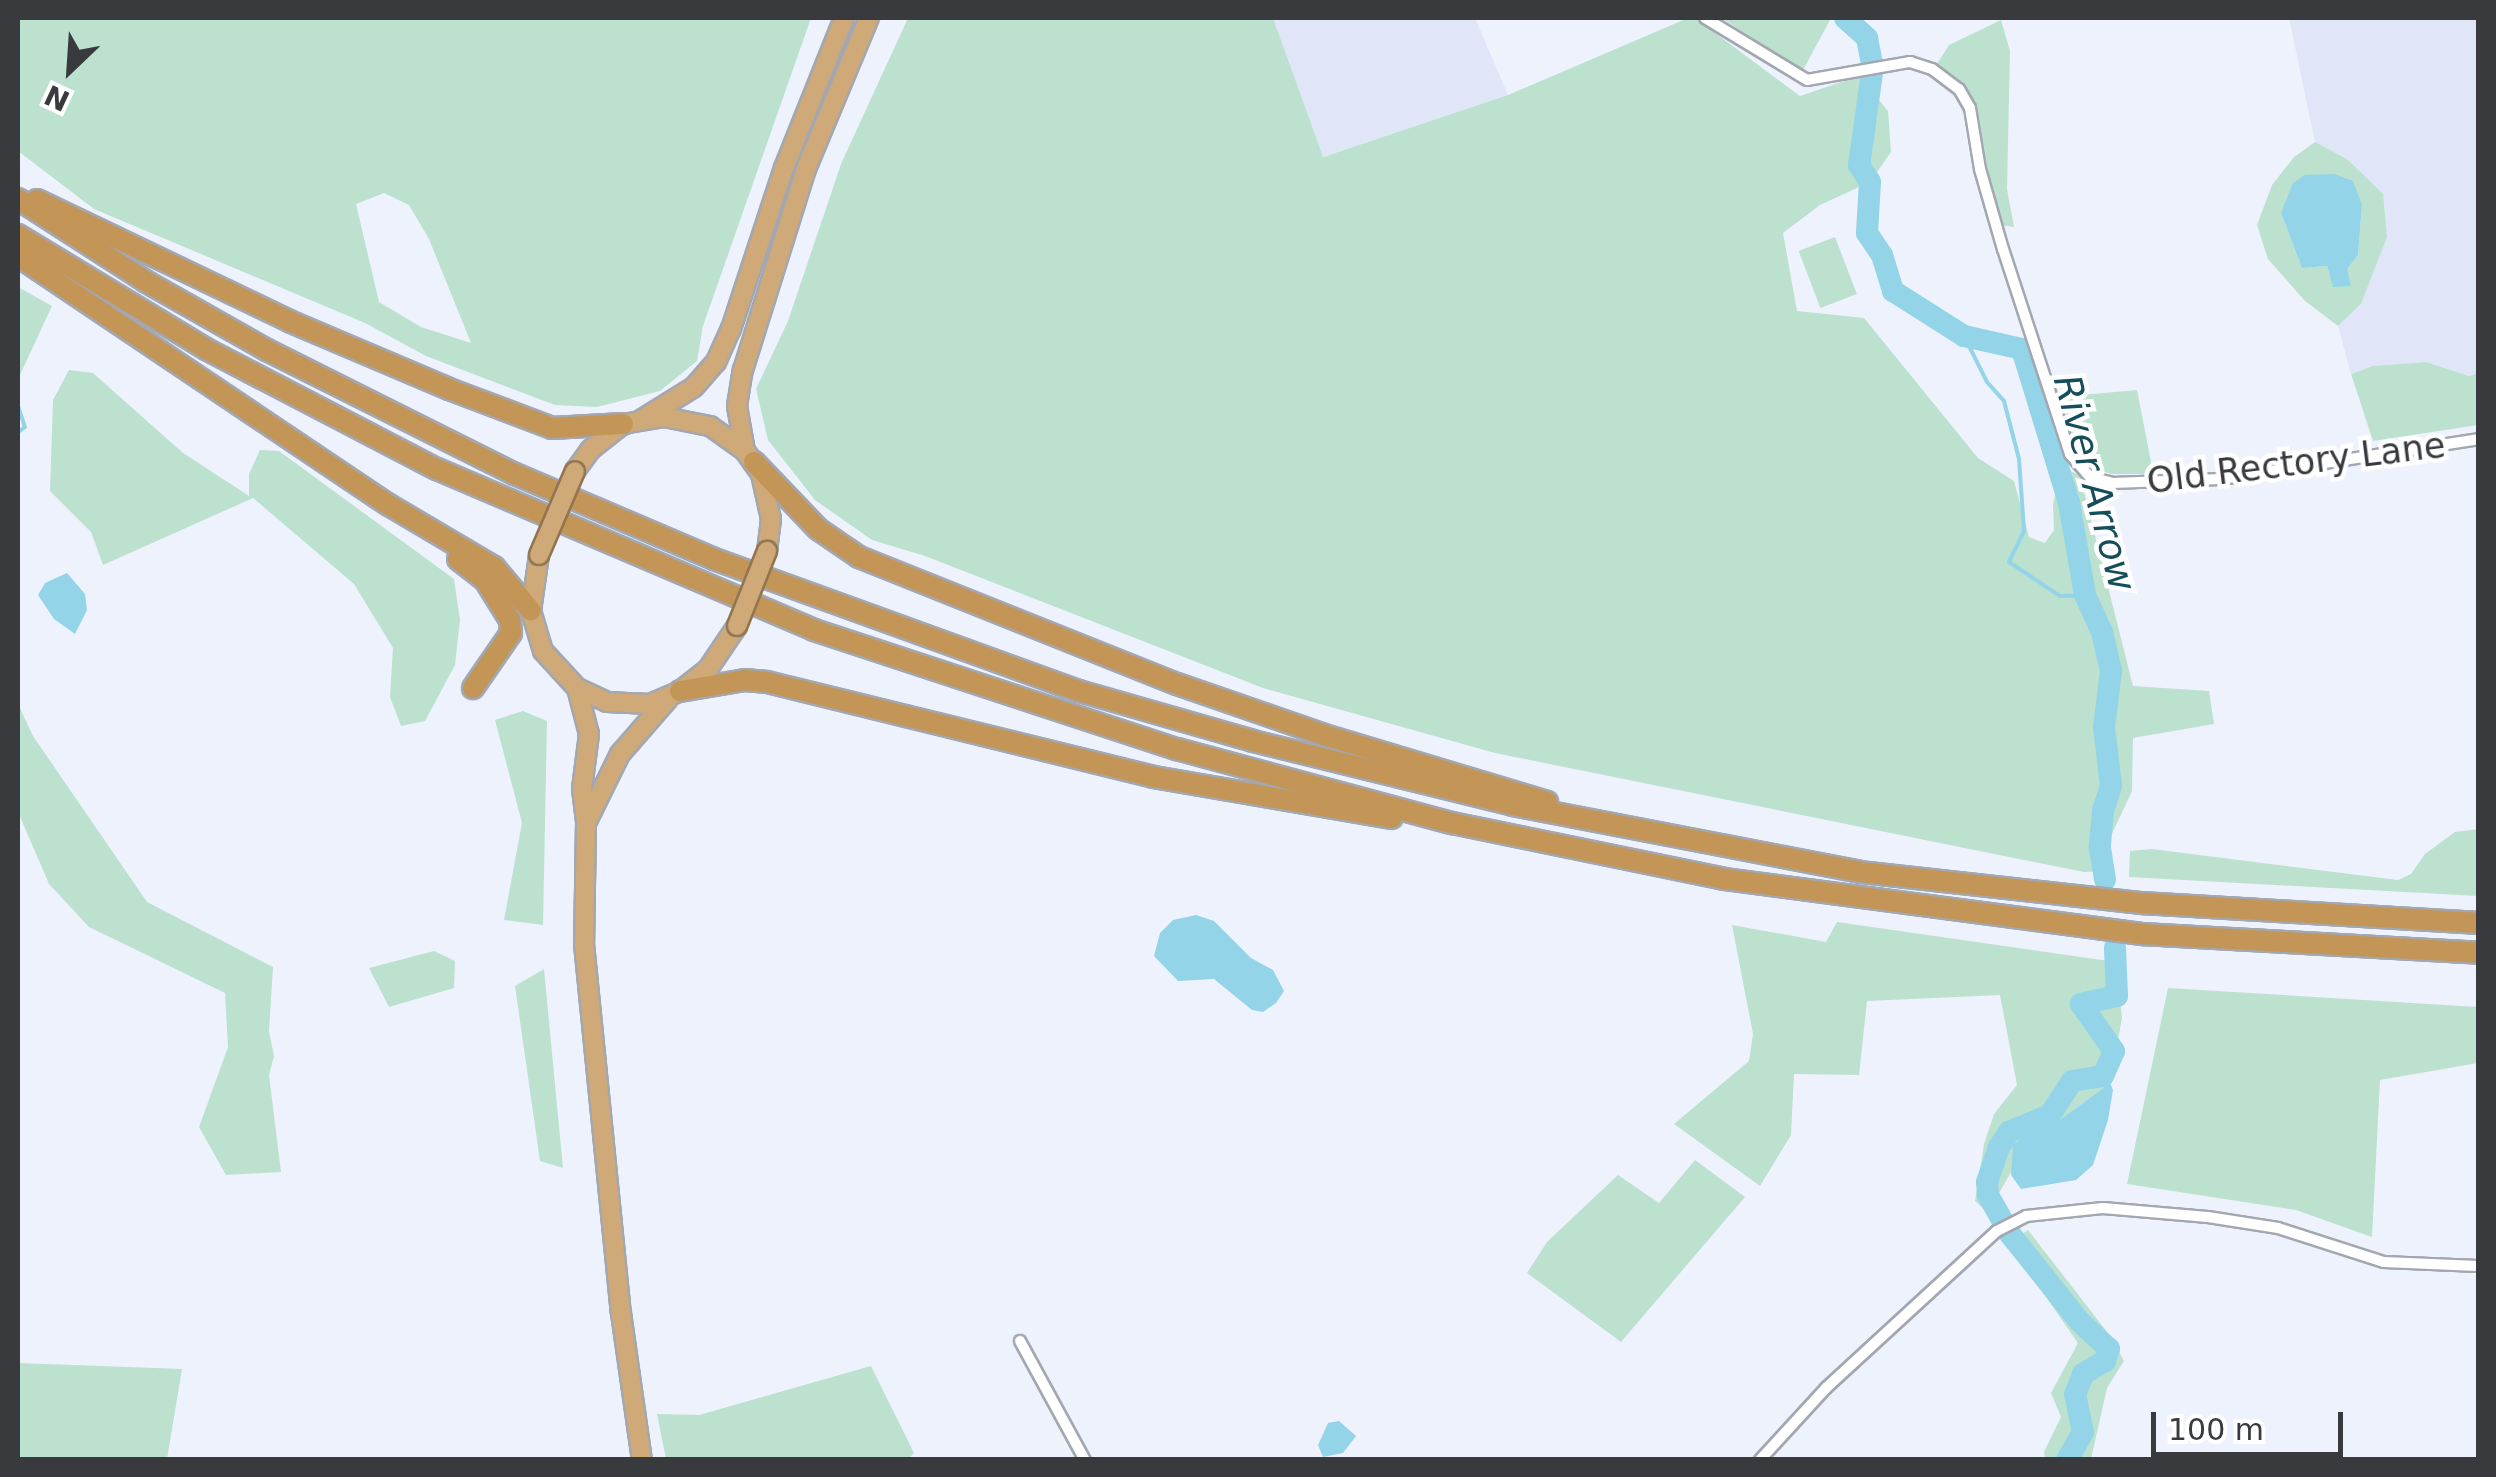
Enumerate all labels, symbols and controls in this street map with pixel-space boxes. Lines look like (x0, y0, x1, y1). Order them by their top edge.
north arrow (20, 20, 120, 120)
text: N (40, 78, 75, 118)
water label: River Arrow (2043, 370, 2145, 596)
street label: Old Rectory Lane (2144, 424, 2448, 502)
scale bar (2156, 1392, 2348, 1454)
text: 100 m (2168, 1412, 2264, 1447)

